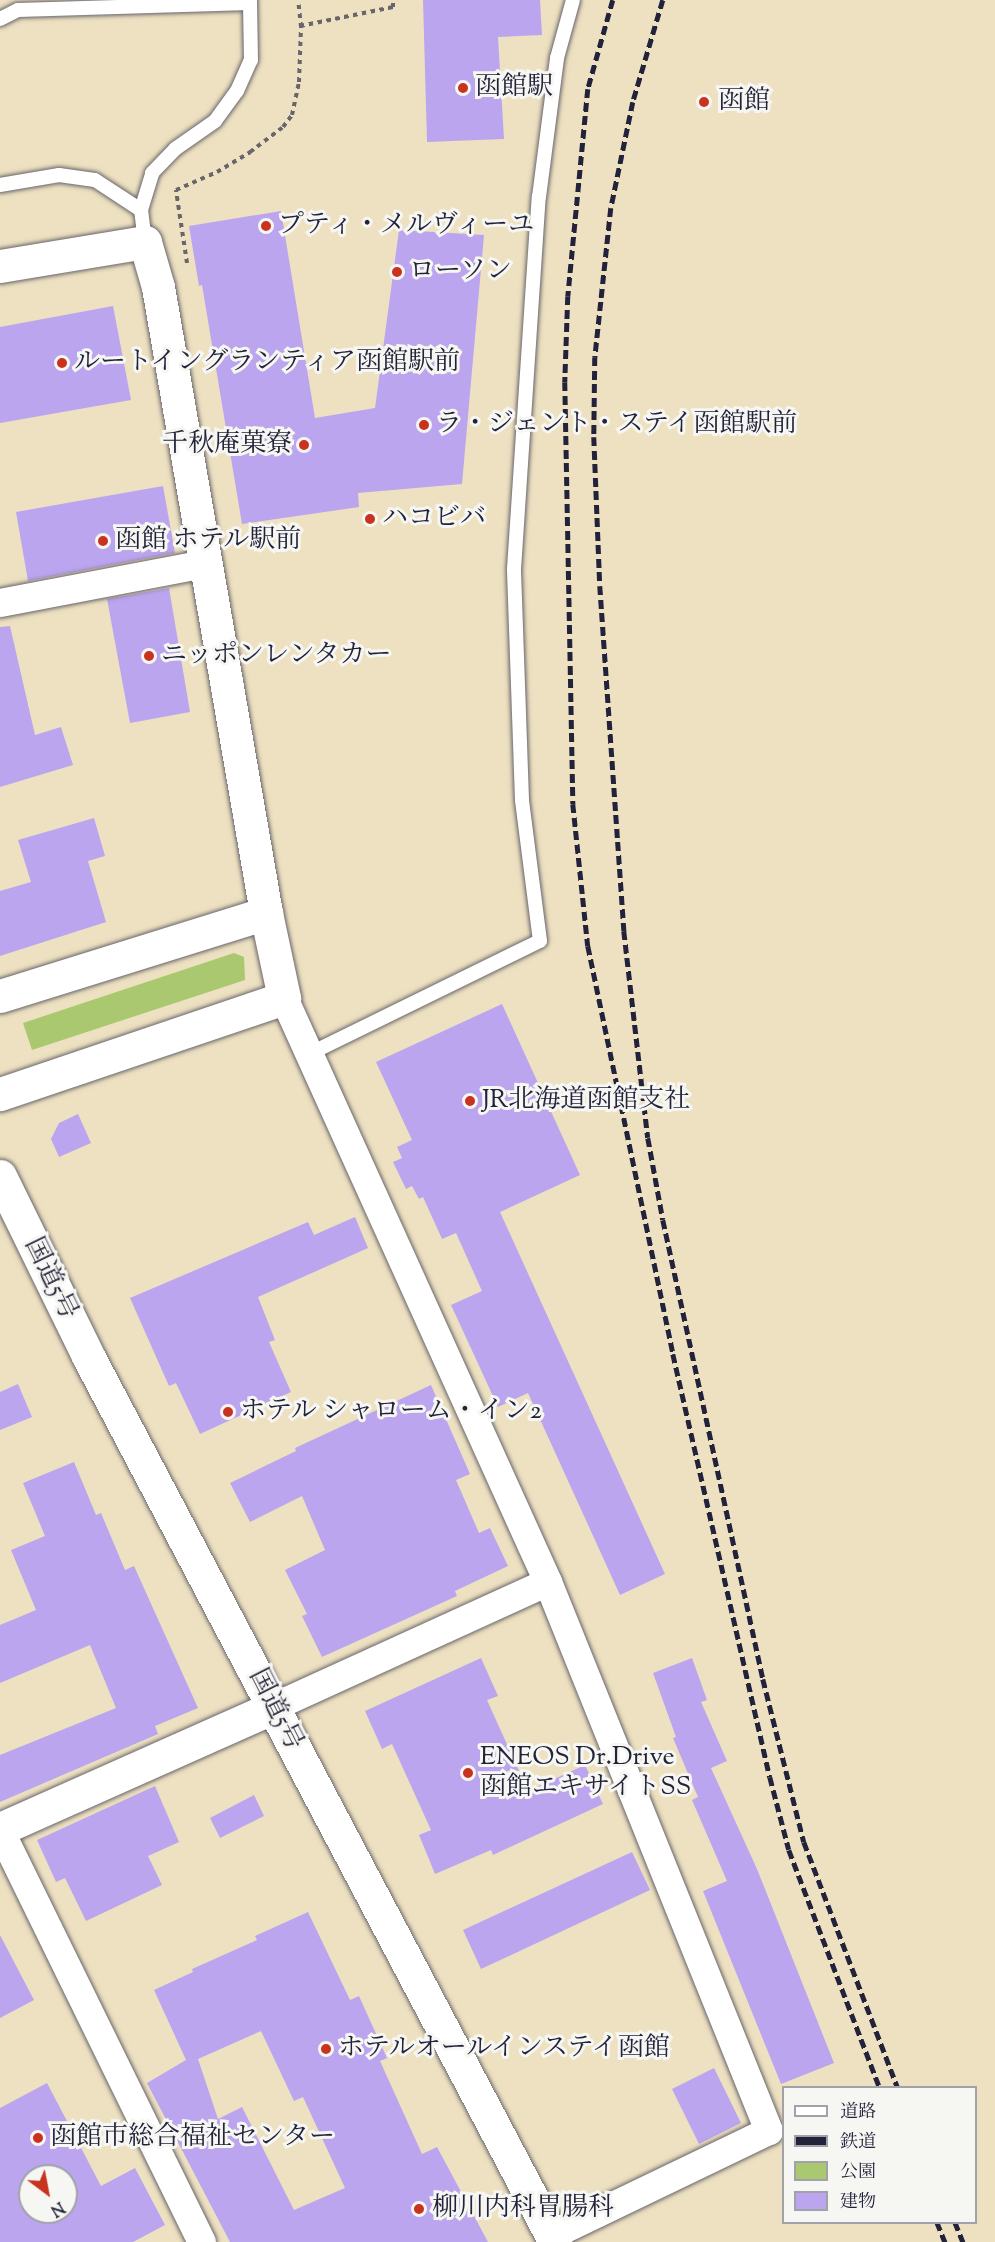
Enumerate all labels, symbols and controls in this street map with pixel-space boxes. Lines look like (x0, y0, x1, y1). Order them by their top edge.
place label: 函館駅 (475, 72, 553, 104)
marker: 函館駅 (456, 81, 470, 95)
place label: 函館 (718, 86, 770, 118)
marker: 函館 (695, 93, 713, 111)
place label: プティ・メルヴィーユ (278, 210, 538, 242)
marker: プティ・メルヴィーユ (259, 219, 273, 233)
place label: ローソン (409, 256, 513, 288)
marker: ローソン (390, 265, 404, 279)
place label: ルートイングランティア函館駅前 (74, 347, 464, 379)
marker: ルートイングランティア函館駅前 (55, 356, 69, 370)
place label: ラ・ジェント・ステイ函館駅前 (436, 409, 800, 441)
marker: ラ・ジェント・ステイ函館駅前 (417, 418, 431, 432)
place label: 千秋庵菓寮 (162, 429, 292, 461)
marker: 千秋庵菓寮 (297, 438, 311, 452)
place label: ハコビバ (382, 503, 486, 535)
marker: ハコビバ (363, 512, 377, 526)
place label: 函館 ホテル駅前 (115, 525, 303, 557)
marker: 函館 ホテル駅前 (96, 534, 110, 548)
place label: ニッポンレンタカー (161, 640, 395, 672)
marker: ニッポンレンタカー (142, 649, 156, 663)
place label: JR北海道函館支社 (482, 1085, 690, 1117)
marker: JR北海道函館支社 (463, 1094, 477, 1108)
street label: 国道5号 (17, 1233, 83, 1325)
place label: ホテル シャローム・イン2 (240, 1396, 544, 1428)
marker: ホテル シャローム・イン2 (221, 1405, 235, 1419)
street label: 国道5号 (241, 1664, 309, 1756)
place label: ENEOS Dr.Drive 函館エキサイトSS (480, 1742, 693, 1804)
marker: ENEOS Dr.Drive 函館エキサイトSS (461, 1766, 475, 1780)
place label: ホテルオールインステイ函館 (338, 2033, 676, 2065)
marker: ホテルオールインステイ函館 (319, 2042, 333, 2056)
legend (782, 2086, 977, 2224)
text: 道路 (840, 2100, 876, 2126)
place label: 函館市総合福祉センター (50, 2122, 336, 2154)
text: 鉄道 (840, 2130, 876, 2156)
marker: 函館市総合福祉センター (31, 2131, 45, 2145)
text: 公園 (840, 2160, 876, 2186)
north arrow (18, 2164, 78, 2224)
text: 建物 (840, 2190, 876, 2216)
place label: 柳川内科胃腸科 (432, 2193, 614, 2225)
text: N (45, 2195, 68, 2221)
marker: 柳川内科胃腸科 (410, 2200, 428, 2218)

